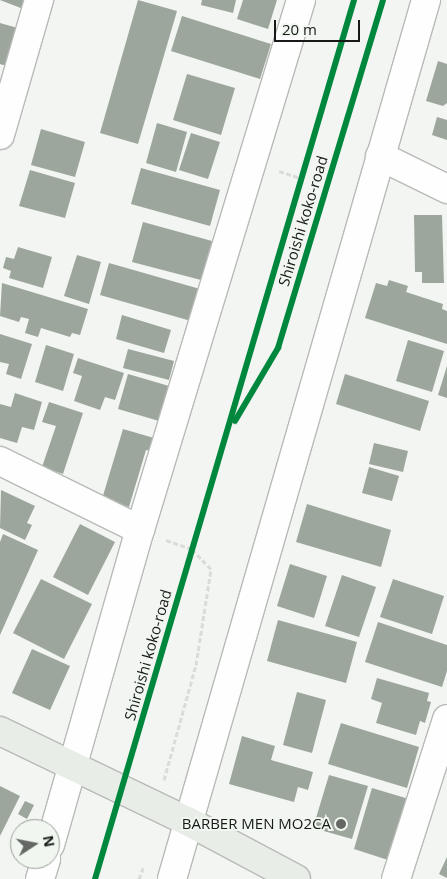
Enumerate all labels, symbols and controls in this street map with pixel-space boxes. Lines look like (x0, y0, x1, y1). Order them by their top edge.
scale bar (277, 10, 363, 42)
text: 20 m (282, 19, 317, 39)
street label: Shiroishi koko-road (275, 154, 331, 288)
street label: Shiroishi koko-road (121, 587, 175, 723)
place label: BARBER MEN MO2CA (182, 815, 331, 833)
marker: BARBER MEN MO2CA (335, 818, 347, 830)
north arrow (10, 819, 60, 869)
text: N (39, 834, 60, 849)

